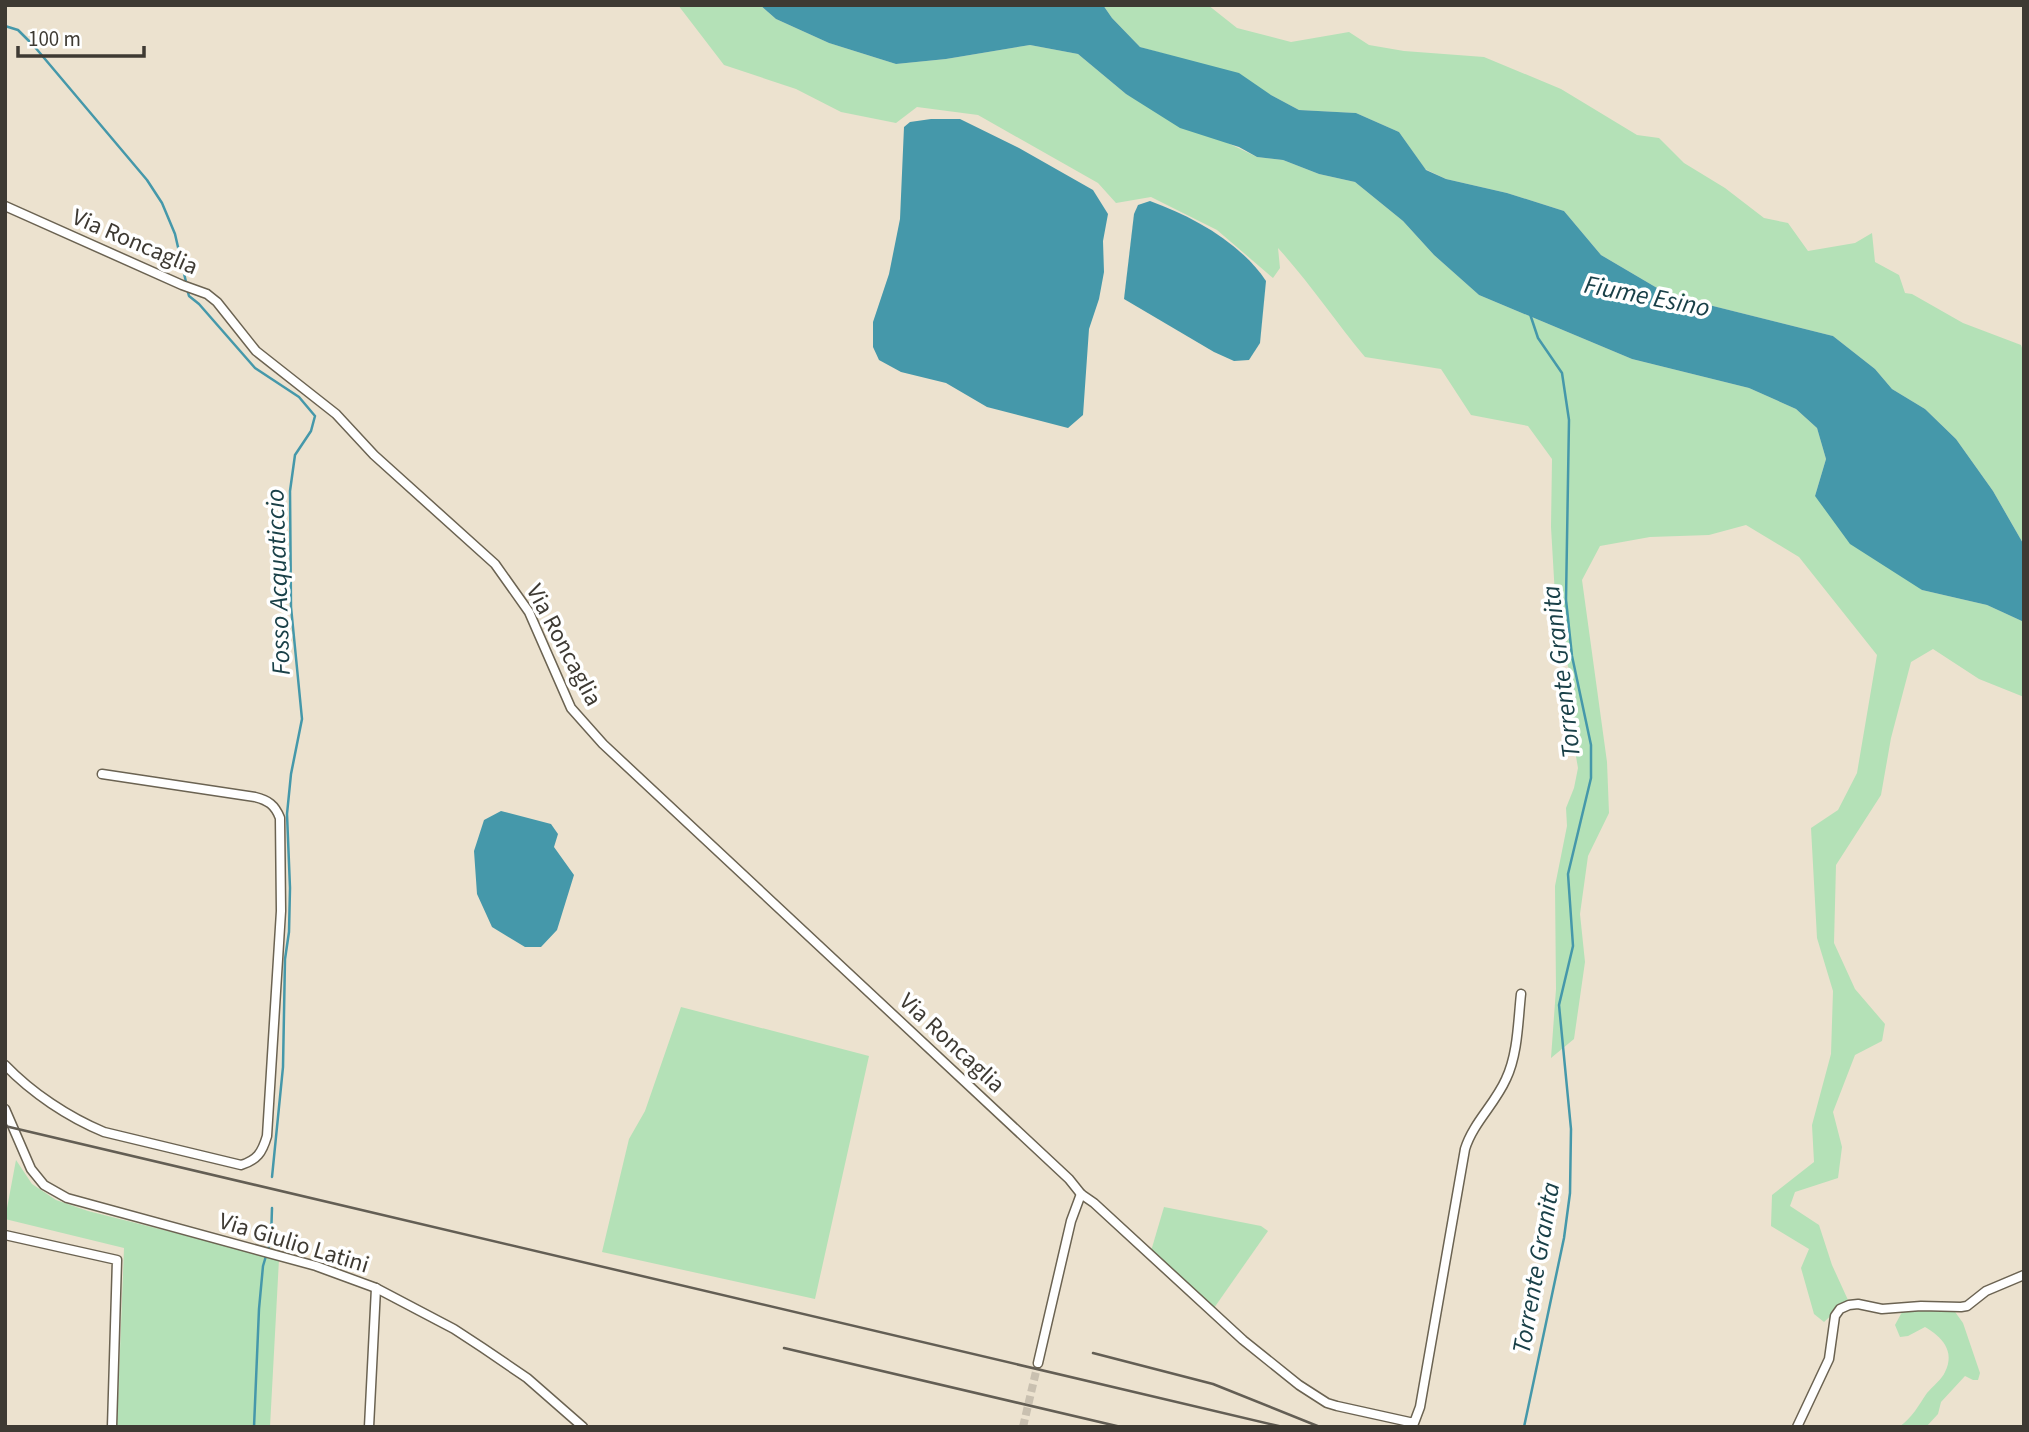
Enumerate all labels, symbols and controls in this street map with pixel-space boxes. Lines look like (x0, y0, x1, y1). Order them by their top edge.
scale bar (18, 14, 144, 58)
text: 100 m (28, 24, 81, 54)
street label: Via Roncaglia (67, 200, 203, 284)
water label: Fiume Esino (1581, 266, 1713, 326)
water label: Fosso Acquaticcio (256, 488, 300, 676)
street label: Via Roncaglia (517, 578, 611, 712)
water label: Torrente Granita (1532, 583, 1590, 761)
street label: Via Roncaglia (891, 985, 1013, 1101)
water label: Torrente Granita (1503, 1179, 1569, 1357)
street label: Via Giulio Latini (215, 1204, 373, 1282)

